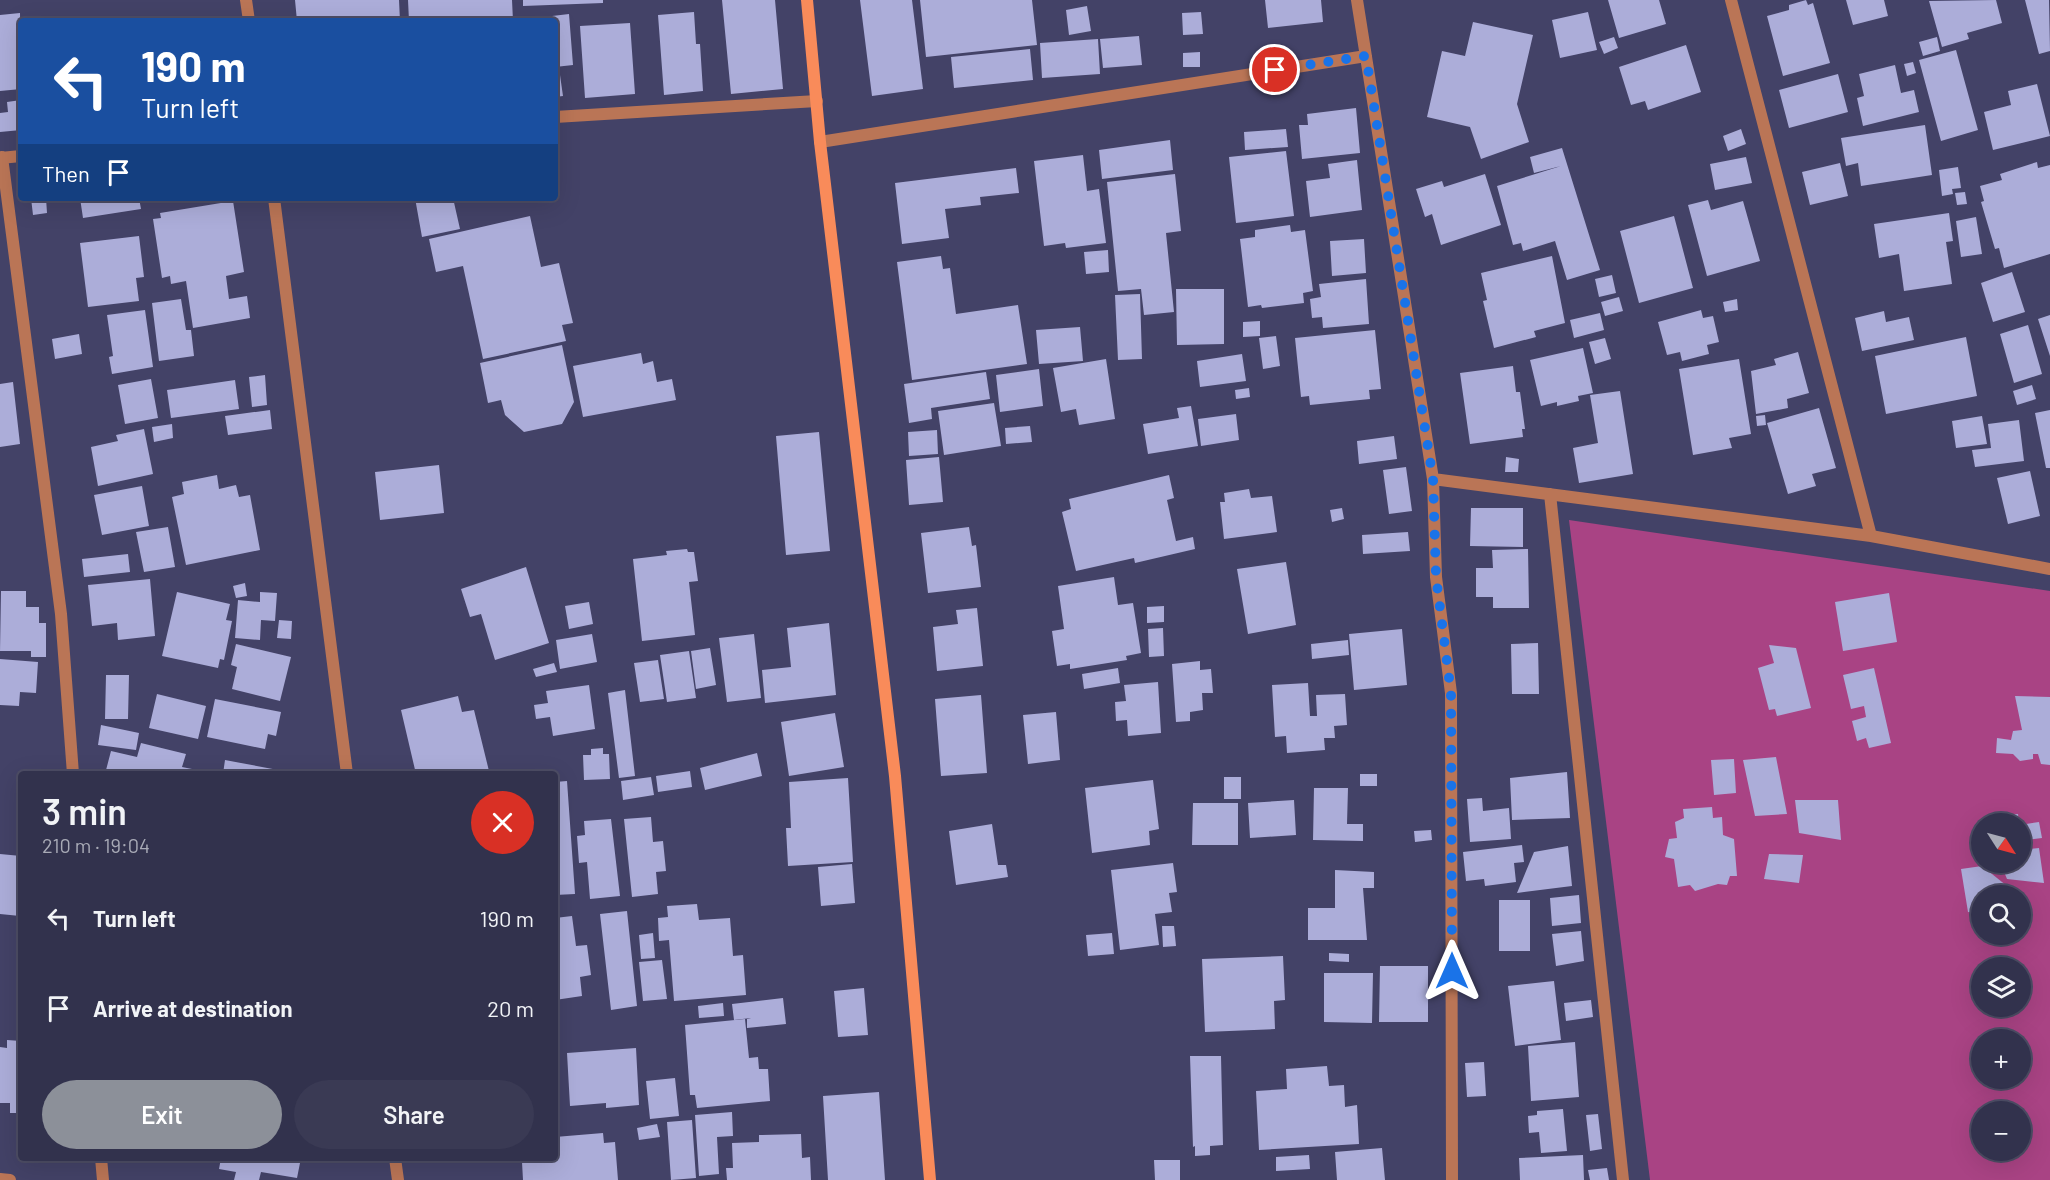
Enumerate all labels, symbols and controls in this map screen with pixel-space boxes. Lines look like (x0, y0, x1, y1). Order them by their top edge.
text: 190 m (141, 40, 246, 90)
icon: left (42, 42, 120, 120)
pin (1249, 44, 1300, 95)
icon: arrive (1258, 53, 1291, 86)
text: Turn left (141, 91, 239, 123)
icon: arrive (102, 156, 135, 189)
text: Then (42, 160, 90, 186)
text: 3 min (42, 789, 127, 832)
button: close (471, 791, 534, 854)
north arrow (1971, 813, 2031, 873)
map controls (1971, 813, 2031, 1161)
text: 210 m · 19:04 (42, 833, 150, 857)
button: search (1971, 885, 2031, 945)
icon: left (42, 902, 75, 935)
text: Turn left (93, 905, 176, 931)
text: 190 m (480, 905, 534, 931)
position arrow (1420, 939, 1484, 1003)
button: layers (1971, 957, 2031, 1017)
icon: arrive (42, 992, 75, 1025)
text: Arrive at destination (93, 995, 292, 1021)
text: 20 m (487, 995, 534, 1021)
button: + (1971, 1029, 2031, 1089)
button: Exit (42, 1080, 282, 1149)
button: Share (294, 1080, 534, 1149)
button: − (1971, 1101, 2031, 1161)

